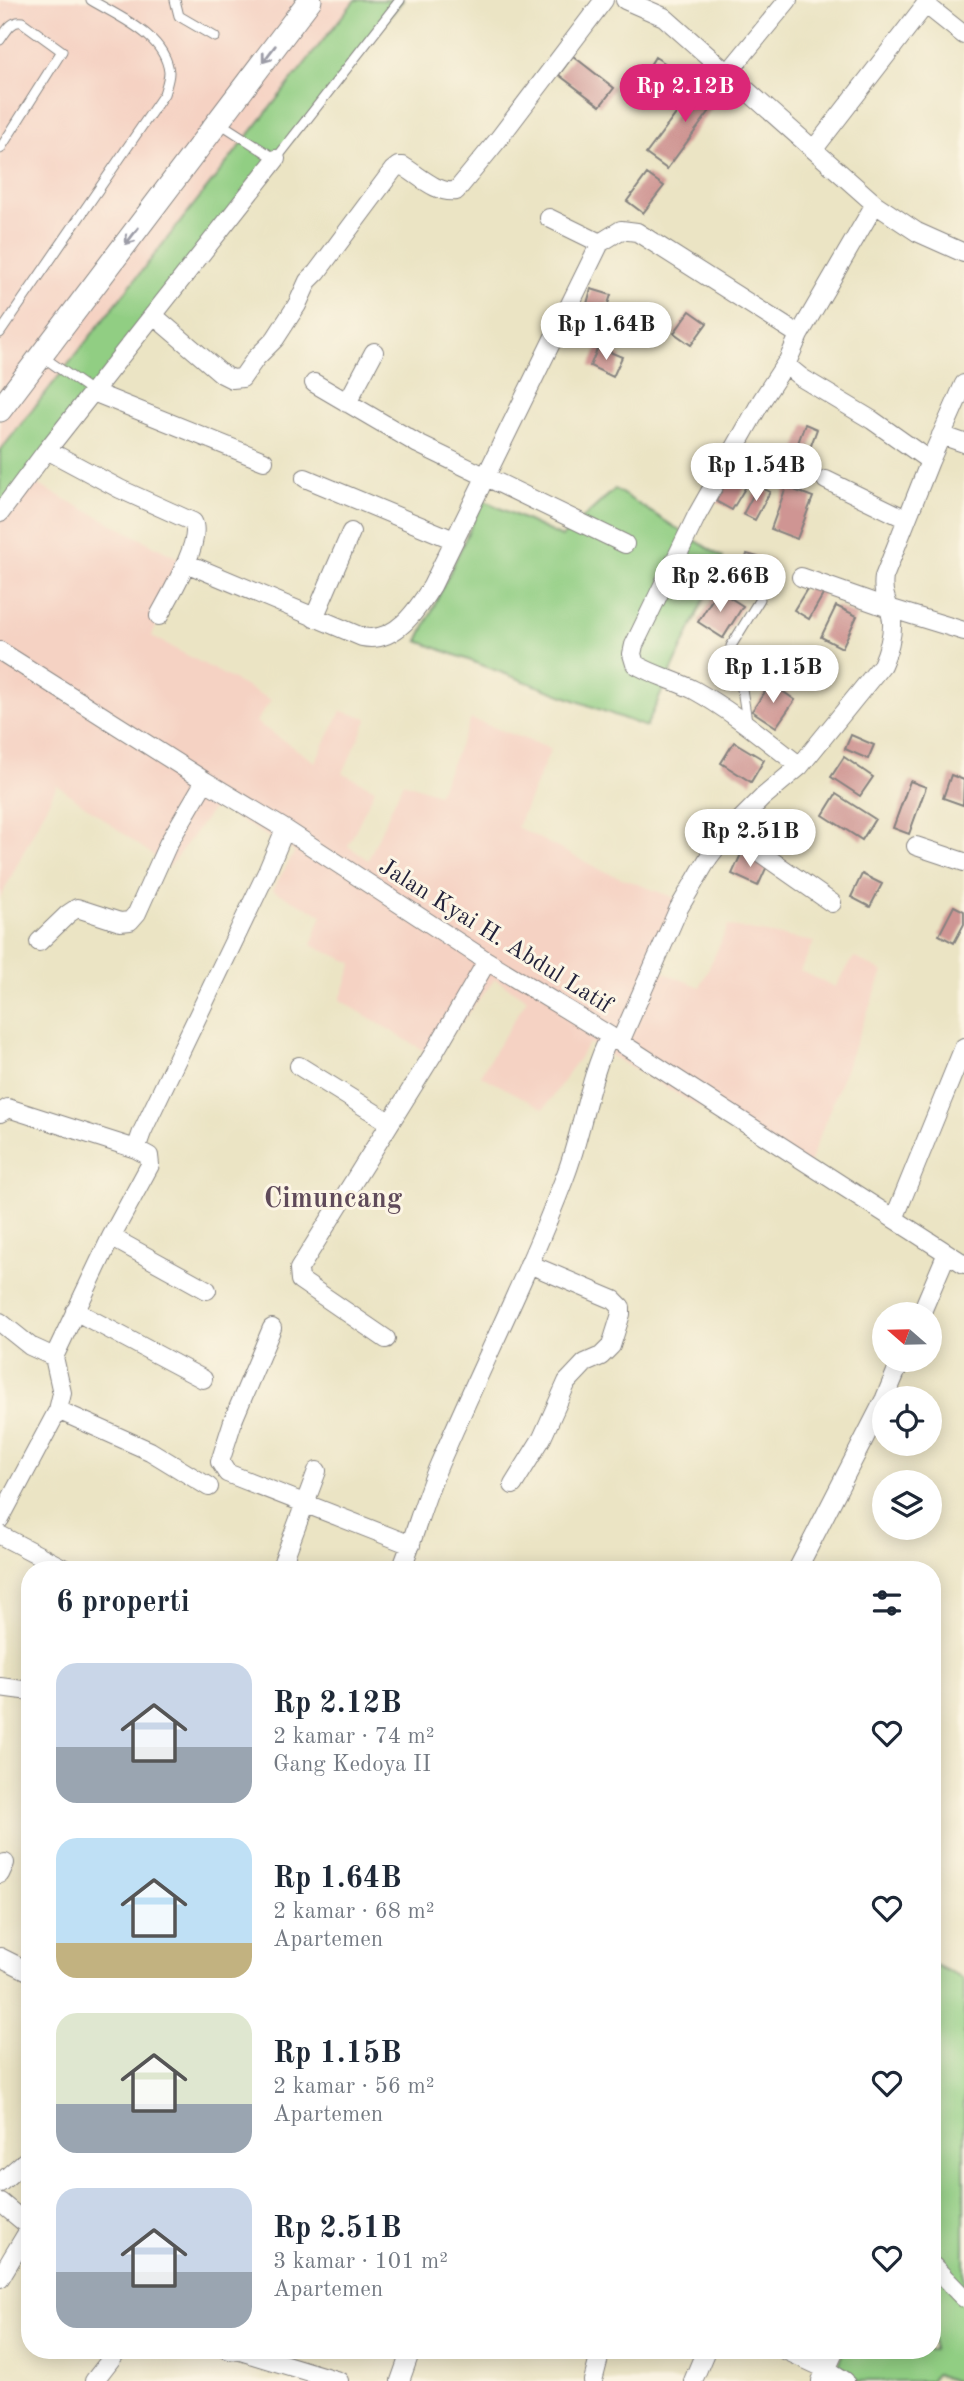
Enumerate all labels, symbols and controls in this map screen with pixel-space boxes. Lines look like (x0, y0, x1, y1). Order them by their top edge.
one-way arrow (262, 45, 277, 63)
pin: Rp 2.12B (613, 64, 757, 124)
text: Rp 2.12B (636, 75, 734, 98)
one-way arrow (124, 226, 139, 244)
pin: Rp 1.64B (534, 302, 678, 362)
text: Rp 1.64B (557, 313, 655, 336)
pin: Rp 1.54B (684, 444, 828, 503)
text: Rp 1.54B (707, 454, 805, 477)
pin: Rp 2.66B (648, 554, 792, 614)
text: Rp 2.66B (671, 565, 769, 588)
pin: Rp 1.15B (701, 646, 845, 705)
text: Rp 1.15B (724, 656, 822, 679)
pin: Rp 2.51B (678, 810, 822, 869)
text: Rp 2.51B (701, 820, 799, 843)
street label: Jalan Kyai H. Abdul Latif (374, 855, 617, 1019)
district label: Cimuncang (264, 1186, 403, 1214)
north arrow (872, 1302, 942, 1372)
map controls (872, 1302, 942, 1540)
button: locate (872, 1386, 942, 1456)
button: layers (872, 1470, 942, 1540)
icon: filters (868, 1584, 906, 1622)
text: 6 properti (56, 1588, 190, 1618)
text: Rp 2.12B (273, 1689, 402, 1719)
icon: home (112, 1691, 196, 1775)
icon: heart (868, 1714, 906, 1752)
text: 2 kamar · 74 m² (273, 1725, 435, 1748)
text: Gang Kedoya II (273, 1753, 431, 1776)
text: Rp 1.64B (273, 1864, 402, 1894)
icon: home (112, 1866, 196, 1950)
icon: heart (868, 1889, 906, 1927)
text: 2 kamar · 68 m² (273, 1900, 435, 1923)
text: Apartemen (273, 1928, 383, 1951)
text: Rp 1.15B (273, 2039, 402, 2069)
icon: home (112, 2041, 196, 2125)
icon: heart (868, 2064, 906, 2102)
text: 2 kamar · 56 m² (273, 2075, 435, 2098)
text: Apartemen (273, 2103, 383, 2126)
text: Rp 2.51B (273, 2214, 402, 2244)
icon: home (112, 2216, 196, 2300)
icon: heart (868, 2239, 906, 2277)
text: 3 kamar · 101 m² (273, 2250, 448, 2273)
text: Apartemen (273, 2278, 383, 2301)

